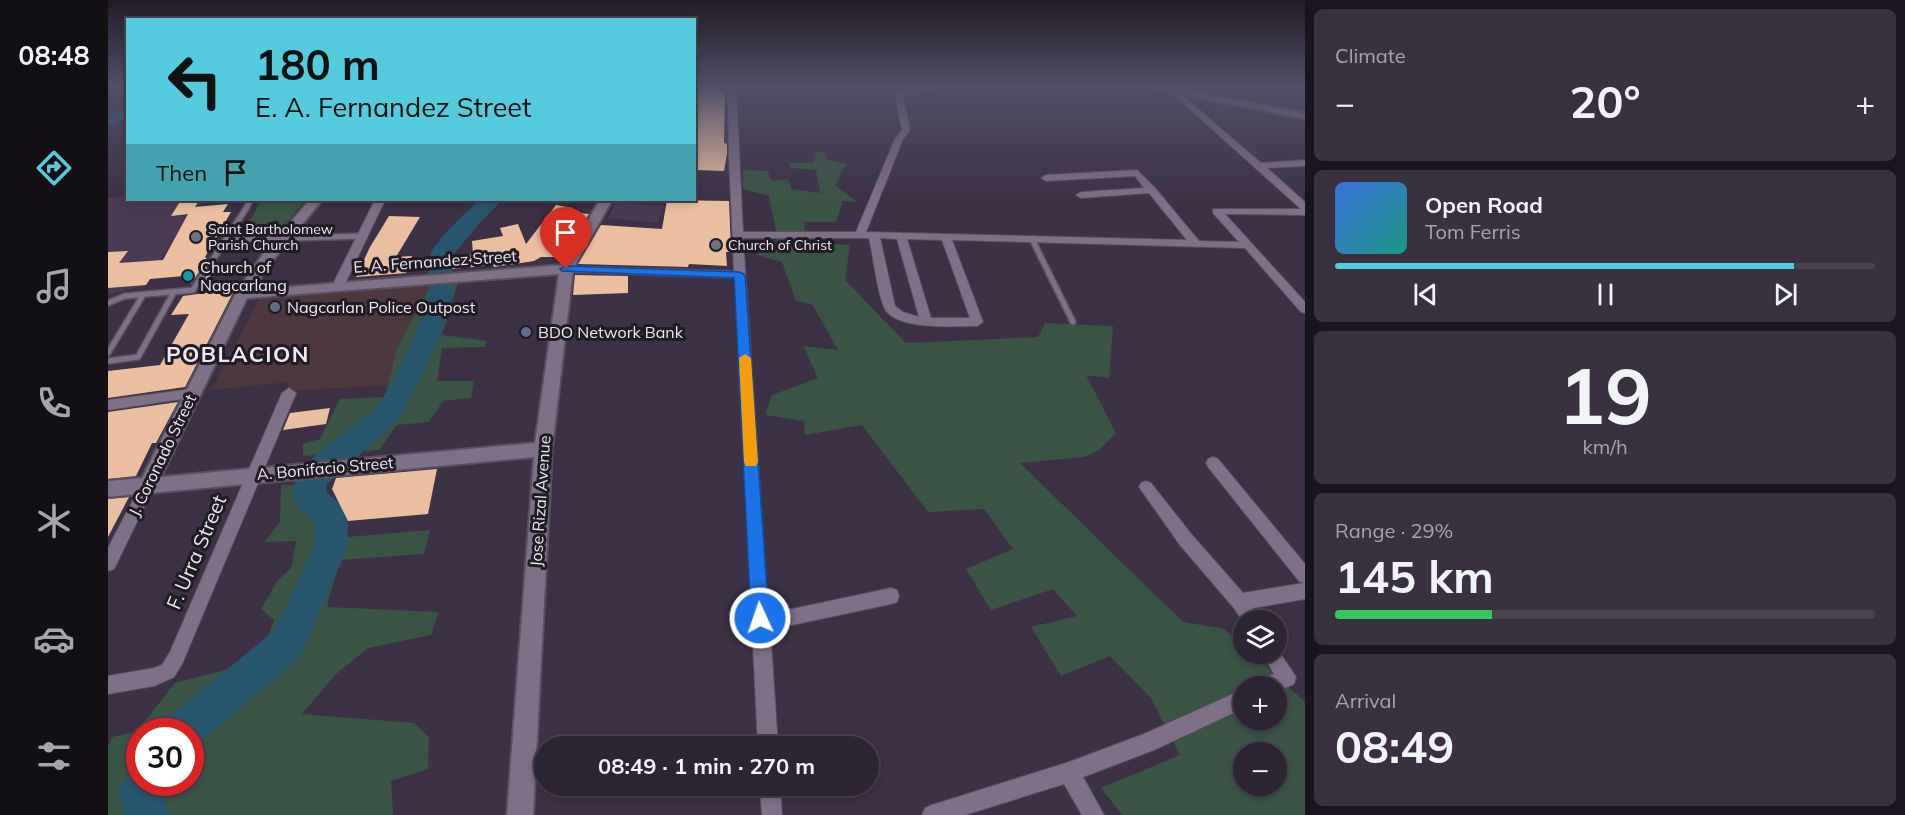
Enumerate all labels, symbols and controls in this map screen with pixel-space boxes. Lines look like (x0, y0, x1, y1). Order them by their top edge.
text: 08:48 (18, 38, 90, 72)
text: 180 m (255, 38, 380, 91)
icon: left (156, 42, 234, 120)
text: Climate (1335, 43, 1406, 68)
text: 20° (1569, 73, 1641, 129)
text: − (1335, 82, 1355, 123)
text: + (1855, 82, 1875, 123)
text: E. A. Fernandez Street (255, 90, 531, 124)
icon: directions (33, 147, 75, 189)
icon: arrive (219, 156, 252, 189)
text: Then (156, 159, 207, 187)
text: Open Road (1425, 191, 1543, 219)
pin (540, 207, 591, 269)
icon: arrive (549, 216, 582, 249)
text: Tom Ferris (1425, 219, 1521, 244)
place label: Saint Bartholomew Parish Church (208, 220, 333, 254)
marker: Saint Bartholomew Parish Church (189, 230, 203, 244)
place label: Church of Christ (728, 236, 832, 254)
marker: Church of Christ (709, 238, 723, 252)
street label: E. A. Fernandez Street (353, 245, 518, 277)
place label: Church of Nagcarlang (200, 257, 287, 295)
icon: music (33, 265, 75, 307)
marker: Church of Nagcarlang (181, 269, 195, 283)
icon: previous (1409, 278, 1442, 311)
icon: pause (1589, 278, 1622, 311)
icon: next (1769, 278, 1802, 311)
place label: Nagcarlan Police Outpost (287, 297, 476, 317)
marker: Nagcarlan Police Outpost (268, 300, 282, 314)
place label: BDO Network Bank (538, 322, 684, 342)
marker: BDO Network Bank (519, 325, 533, 339)
district label: POBLACION (166, 340, 310, 368)
text: 19 (1558, 346, 1652, 444)
icon: phone (33, 382, 75, 424)
street label: J. Coronado Street (124, 390, 200, 519)
text: km/h (1582, 434, 1628, 459)
street label: Jose Rizal Avenue (525, 435, 555, 567)
street label: A. Bonifacio Street (256, 452, 395, 484)
street label: F. Urra Street (161, 491, 231, 613)
icon: climate (33, 500, 75, 542)
text: Range · 29% (1335, 518, 1453, 543)
text: 145 km (1335, 548, 1494, 604)
position arrow (728, 586, 792, 650)
map controls (1233, 610, 1287, 796)
button: layers (1233, 610, 1287, 664)
icon: car (33, 618, 75, 660)
button: + (1233, 676, 1287, 730)
text: Arrival (1335, 688, 1396, 713)
speed limit sign: 30 (126, 718, 204, 796)
text: 08:49 (1335, 718, 1454, 774)
icon: filters (33, 735, 75, 777)
button: − (1233, 742, 1287, 796)
text: 08:49 · 1 min · 270 m (598, 752, 815, 780)

